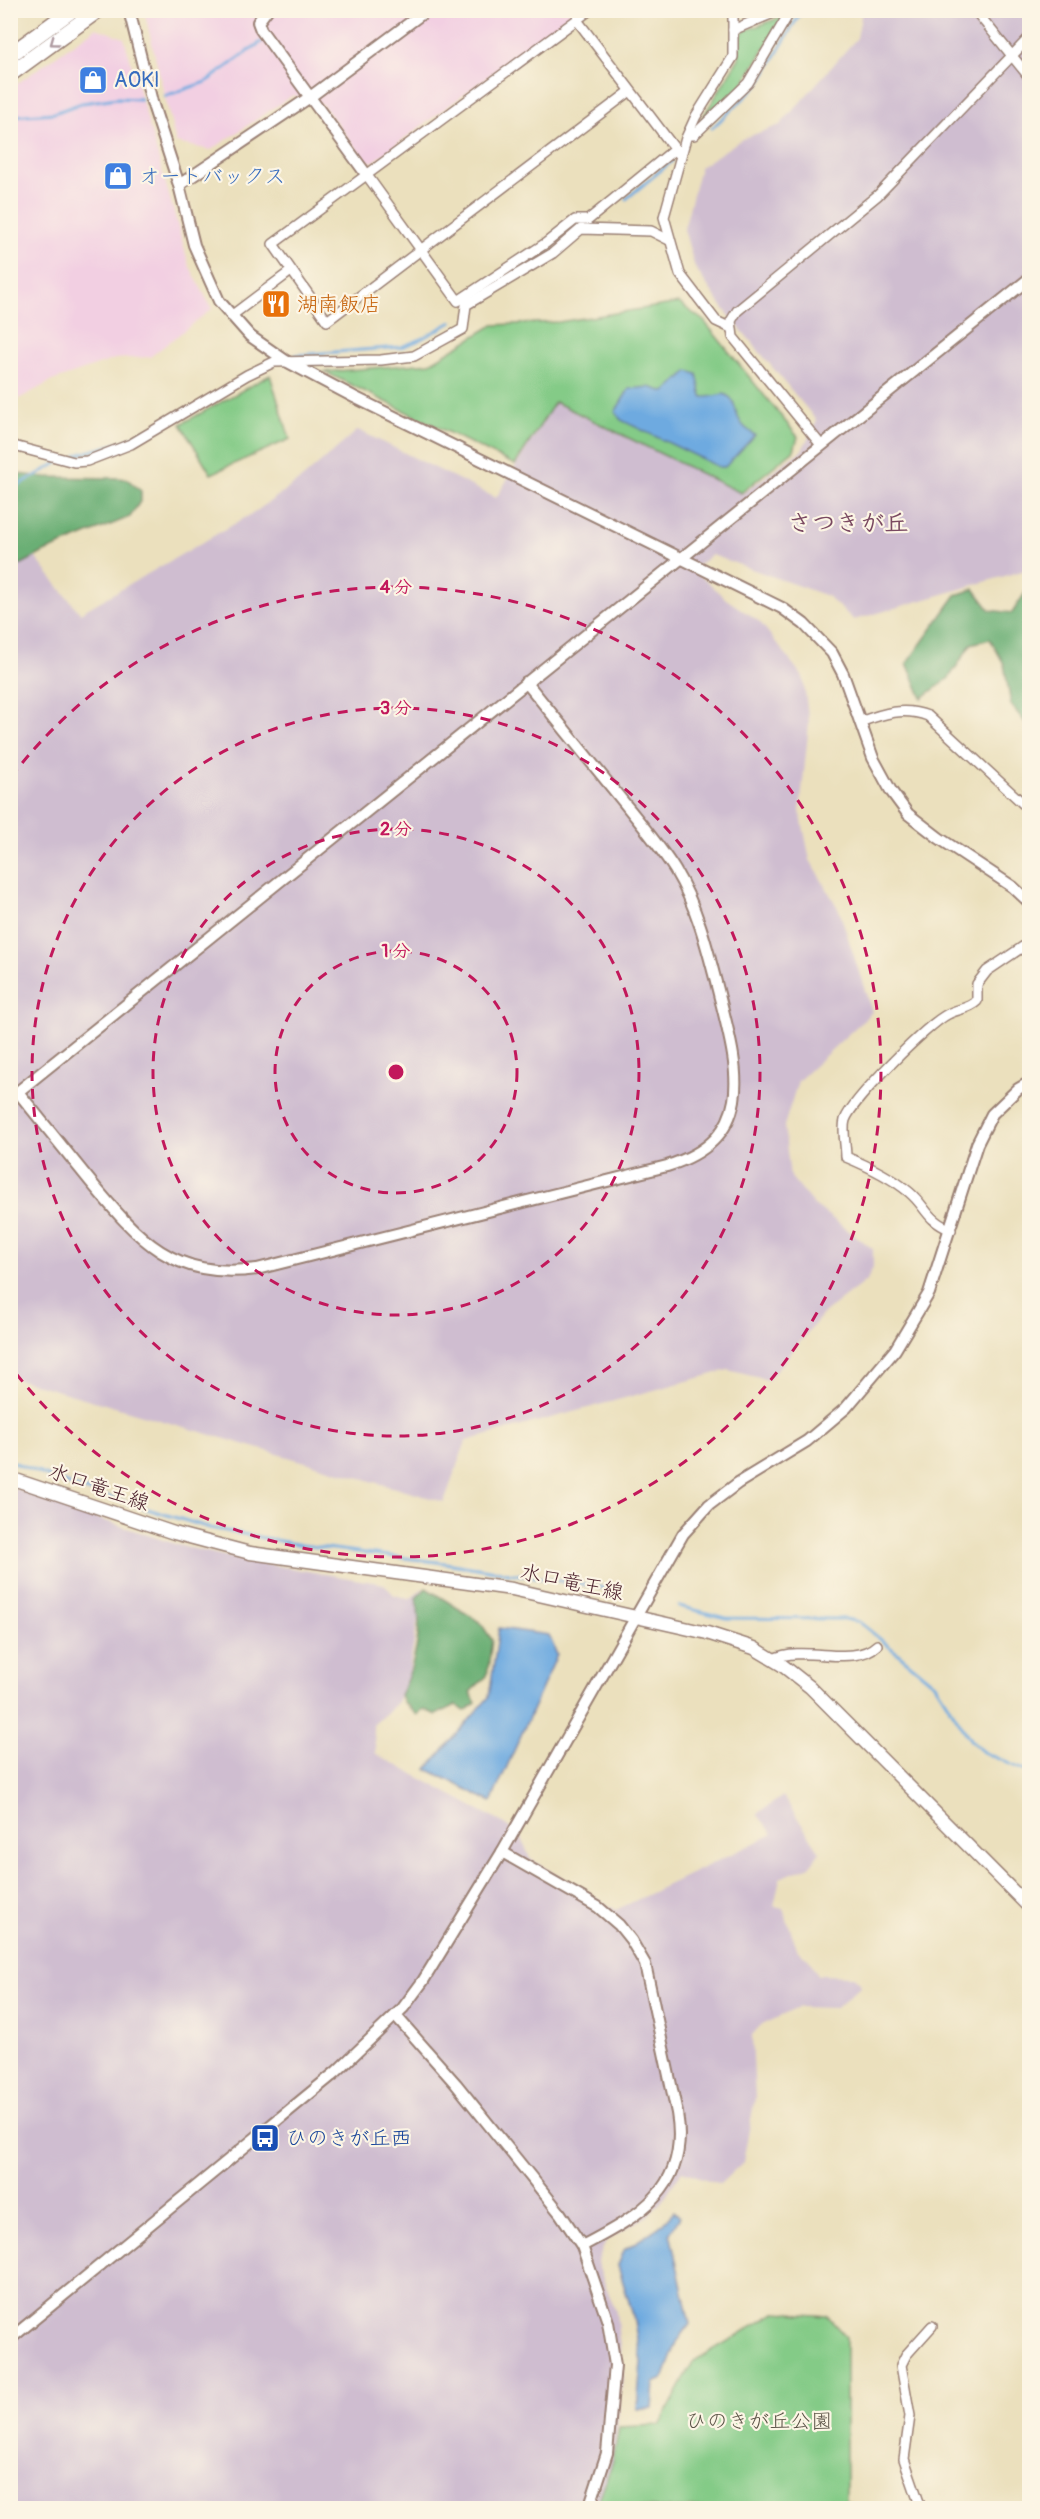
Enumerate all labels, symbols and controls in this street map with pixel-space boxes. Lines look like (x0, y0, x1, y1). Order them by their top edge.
one-way arrow (50, 35, 61, 46)
shop icon: AOKI (77, 64, 109, 96)
place label: AOKI (114, 67, 160, 94)
shop icon: オートバックス (102, 160, 134, 192)
place label: オートバックス (139, 163, 286, 190)
restaurant icon: 湖南飯店 (260, 288, 292, 320)
place label: 湖南飯店 (297, 291, 381, 318)
district label: さつきが丘 (788, 509, 908, 538)
text: 4 分 (380, 576, 412, 599)
text: 3 分 (380, 697, 412, 720)
text: 2 分 (380, 818, 412, 841)
text: 1 分 (382, 940, 410, 963)
centre of rings (386, 1062, 406, 1082)
street label: 水口竜王線 (45, 1458, 153, 1517)
street label: 水口竜王線 (518, 1558, 626, 1607)
bus stop icon: ひのきが丘西 (249, 2122, 281, 2154)
place label: ひのきが丘西 (286, 2125, 412, 2152)
park label: ひのきが丘公園 (686, 2408, 832, 2435)

